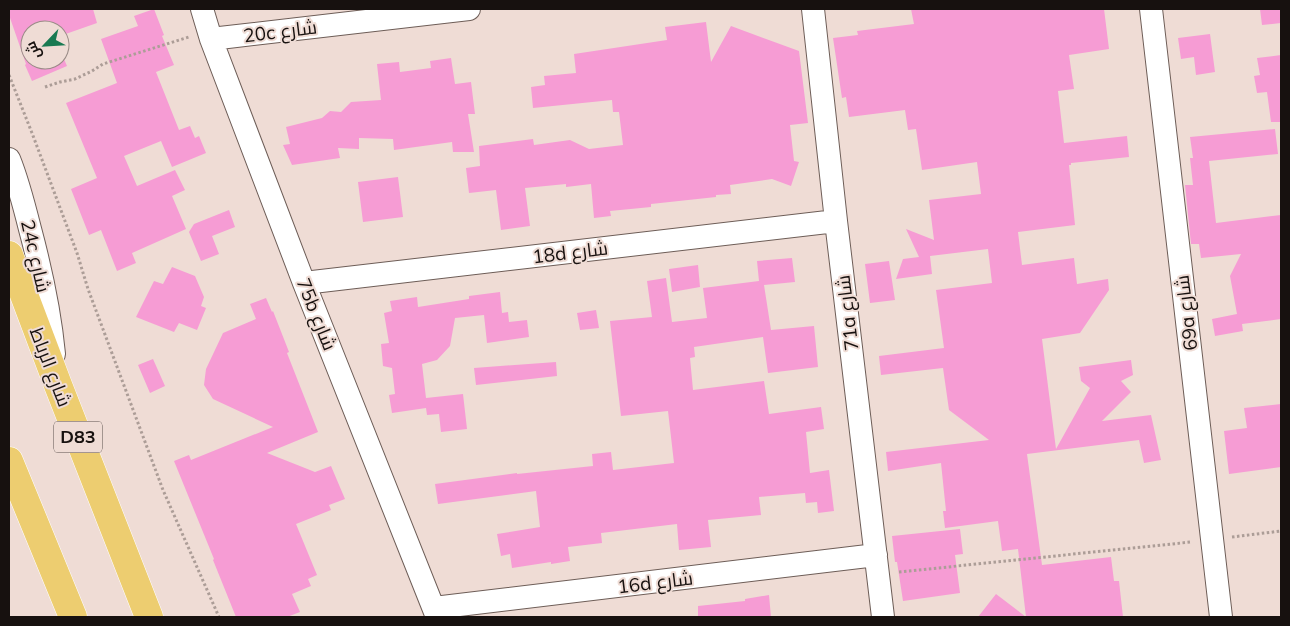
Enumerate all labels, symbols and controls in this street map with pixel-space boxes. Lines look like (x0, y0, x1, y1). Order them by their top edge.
street label: 20c شارع (242, 15, 318, 49)
north arrow (20, 20, 70, 70)
text: ش (21, 39, 45, 62)
street label: 24c شارع (14, 217, 56, 295)
street label: 18d شارع (531, 235, 609, 271)
street label: 75b شارع (290, 274, 342, 354)
street label: 71a شارع (830, 274, 866, 352)
street label: 69a شارع (1169, 274, 1205, 352)
street label: شارع الرباط (23, 324, 77, 411)
road number: D83 (54, 422, 102, 452)
street label: 16d شارع (616, 565, 694, 601)

